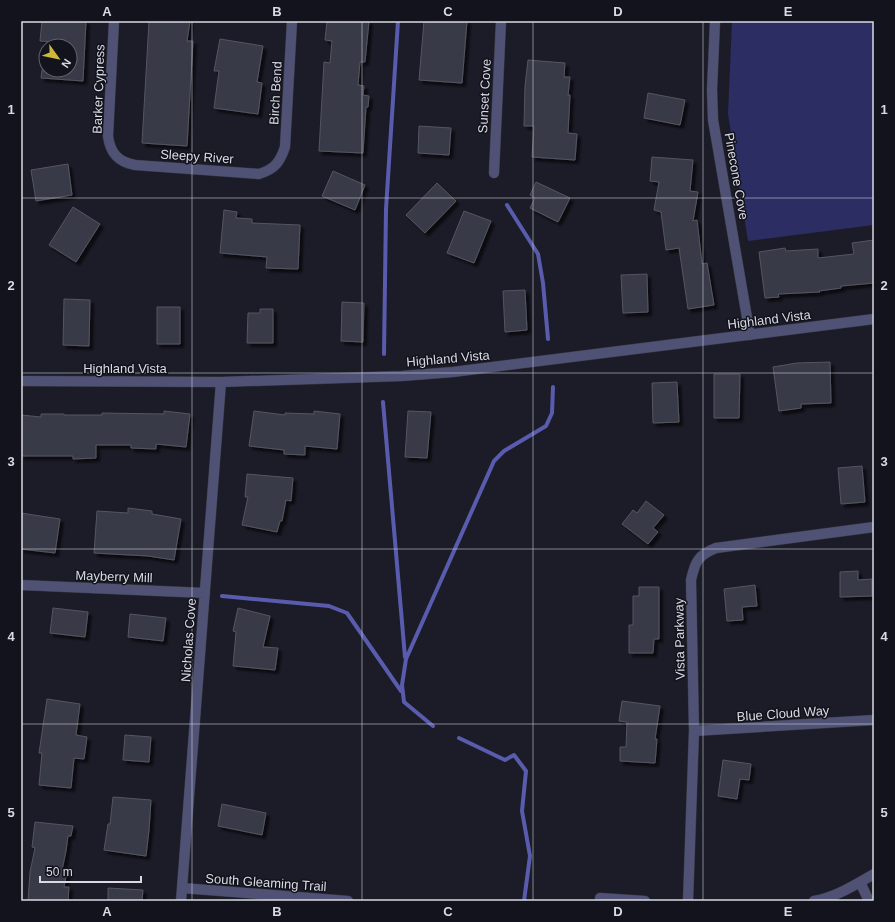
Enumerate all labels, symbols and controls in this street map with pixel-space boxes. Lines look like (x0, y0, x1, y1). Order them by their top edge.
text: A (102, 4, 112, 19)
text: B (272, 4, 282, 19)
text: C (443, 4, 453, 19)
text: D (613, 4, 623, 19)
text: E (784, 4, 793, 19)
north arrow (38, 38, 78, 78)
street label: Barker Cypress (89, 43, 108, 134)
text: N (59, 57, 74, 70)
street label: Sunset Cove (475, 58, 494, 134)
street label: Birch Bend (266, 61, 285, 125)
text: 1 (7, 102, 15, 117)
text: 1 (880, 102, 888, 117)
street label: Pinecone Cove (721, 131, 752, 221)
street label: Sleepy River (160, 146, 235, 167)
text: 2 (7, 278, 15, 293)
text: 2 (880, 278, 888, 293)
street label: Highland Vista (727, 307, 812, 332)
street label: Highland Vista (406, 347, 491, 370)
street label: Highland Vista (83, 361, 168, 376)
text: 3 (7, 454, 15, 469)
text: 3 (880, 454, 888, 469)
street label: Mayberry Mill (75, 568, 153, 585)
street label: Vista Parkway (671, 597, 688, 680)
street label: Nicholas Cove (178, 598, 199, 682)
text: 4 (7, 629, 15, 644)
text: 4 (880, 629, 888, 644)
street label: Blue Cloud Way (736, 703, 830, 724)
text: 5 (7, 805, 15, 820)
text: 5 (880, 805, 888, 820)
scale bar (40, 858, 141, 884)
text: 50 m (46, 865, 73, 879)
street label: South Gleaming Trail (205, 871, 327, 894)
text: A (102, 904, 112, 919)
text: B (272, 904, 282, 919)
text: C (443, 904, 453, 919)
text: D (613, 904, 623, 919)
text: E (784, 904, 793, 919)

